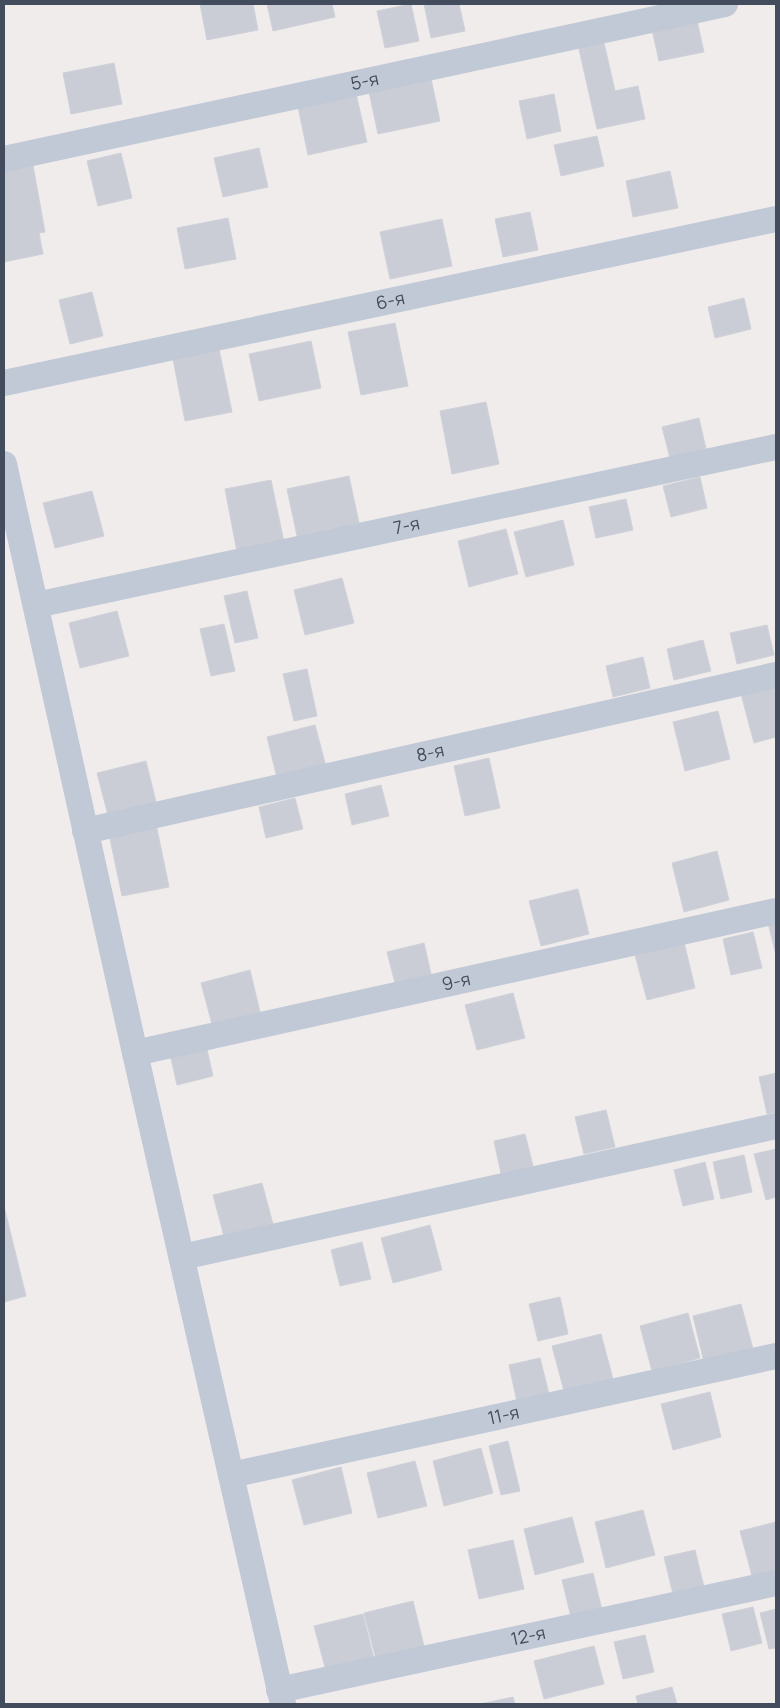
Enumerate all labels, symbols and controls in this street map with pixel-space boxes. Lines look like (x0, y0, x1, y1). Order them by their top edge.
street label: 5-я (348, 66, 381, 95)
street label: 6-я (374, 285, 407, 315)
street label: 7-я (391, 510, 422, 539)
street label: 8-я (414, 737, 446, 767)
street label: 9-я (439, 966, 473, 996)
street label: 11-я (485, 1399, 521, 1430)
street label: 12-я (509, 1620, 548, 1651)

